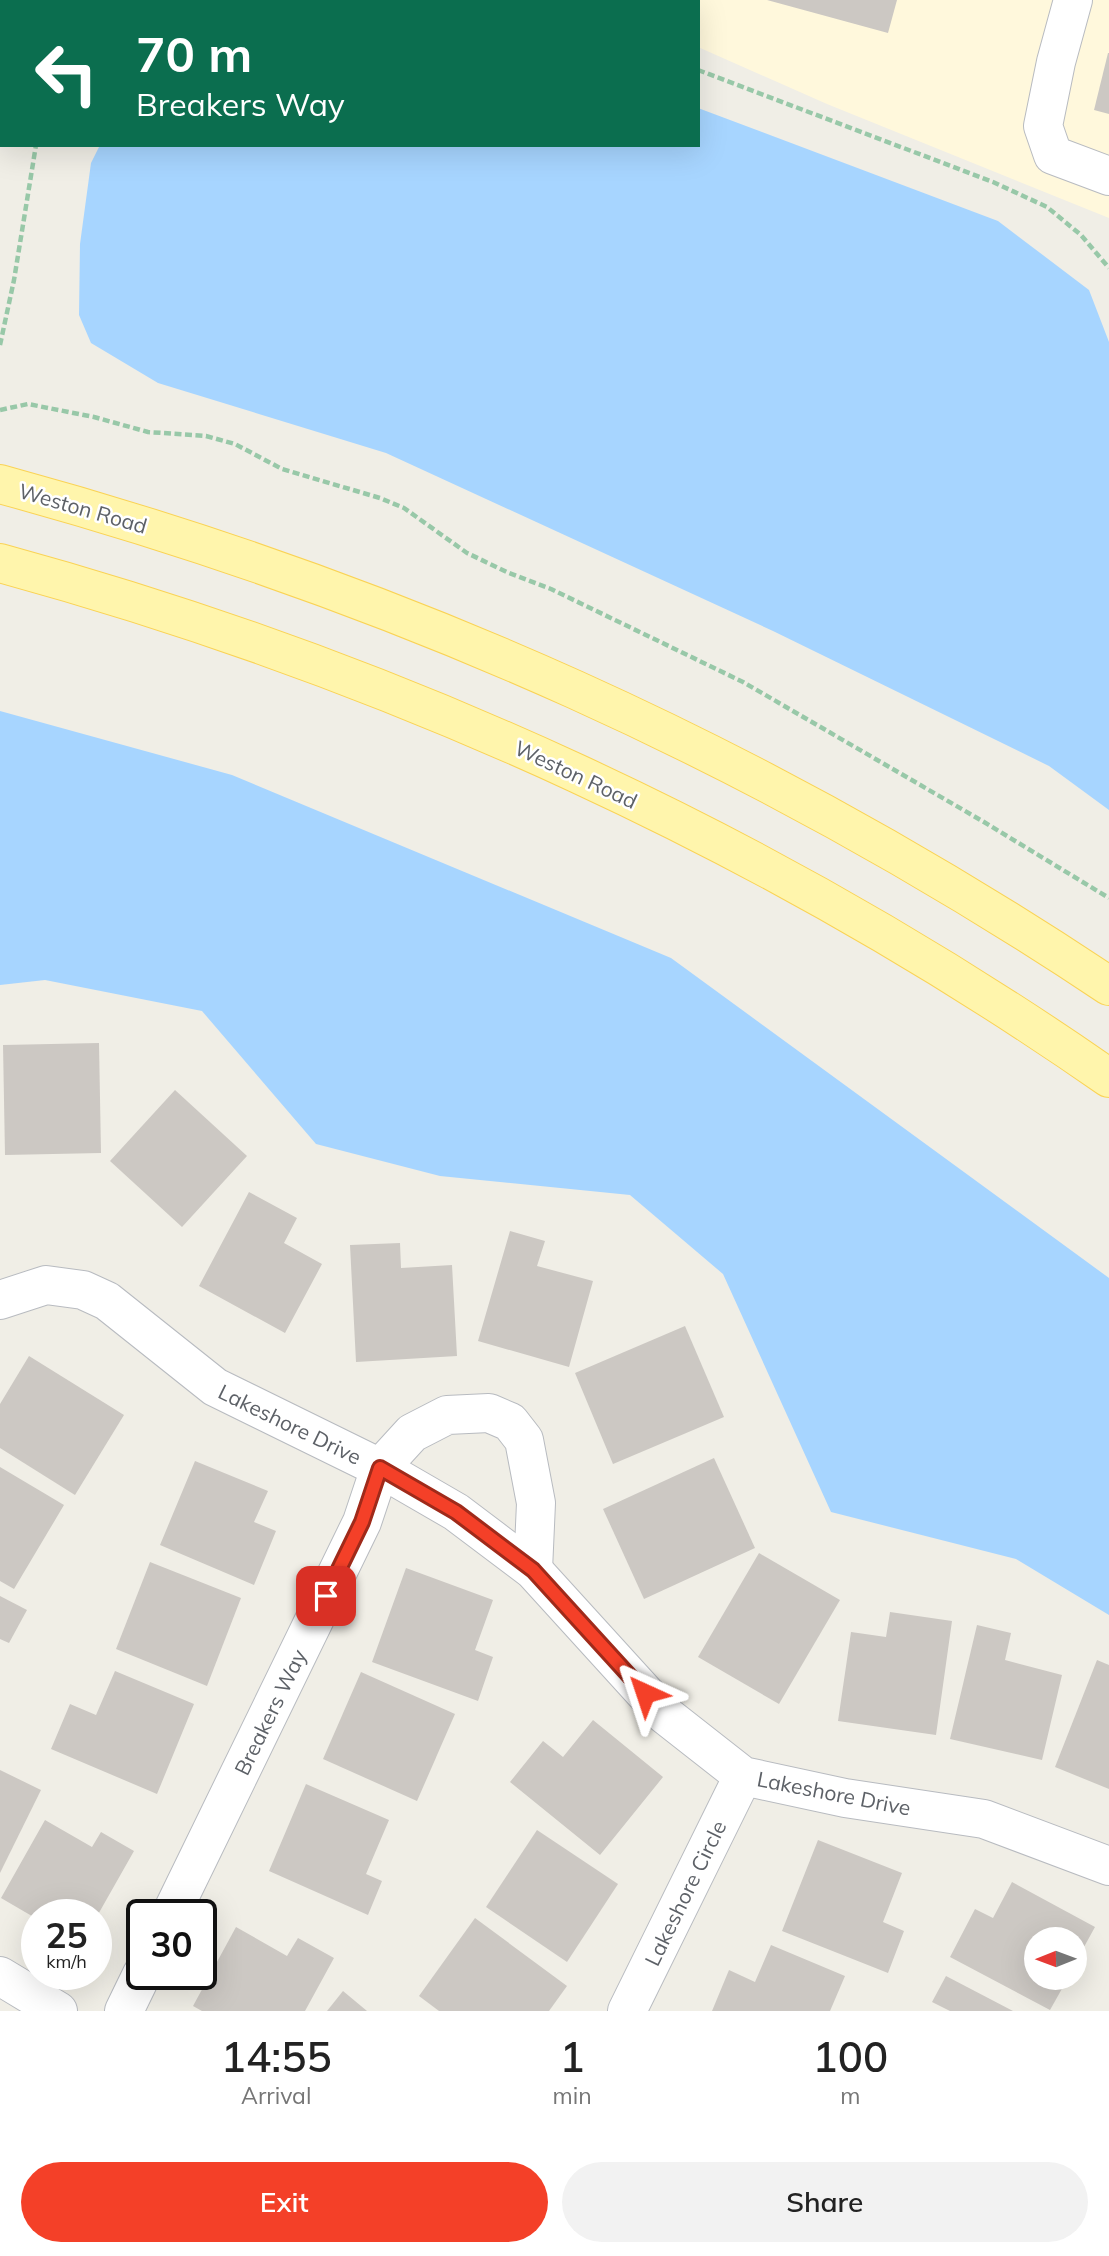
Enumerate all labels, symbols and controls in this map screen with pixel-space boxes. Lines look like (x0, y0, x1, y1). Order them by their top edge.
text: 70 m (136, 23, 252, 84)
icon: left (21, 28, 112, 119)
text: Breakers Way (136, 84, 345, 124)
street label: Weston Road (16, 477, 150, 539)
street label: Weston Road (511, 734, 641, 814)
street label: Lakeshore Drive (214, 1378, 366, 1470)
pin (296, 1566, 356, 1626)
icon: arrive (307, 1577, 345, 1615)
street label: Breakers Way (228, 1645, 312, 1779)
position arrow (608, 1656, 682, 1730)
street label: Lakeshore Drive (755, 1765, 913, 1821)
street label: Lakeshore Circle (639, 1816, 731, 1970)
speed limit sign: 30 (126, 1899, 217, 1990)
text: 25 (45, 1913, 88, 1957)
north arrow (1024, 1927, 1087, 1990)
map controls (1024, 1927, 1087, 1990)
text: km/h (46, 1950, 87, 1973)
text: 14:55 (221, 2030, 332, 2083)
text: 1 (559, 2030, 585, 2083)
text: 100 (813, 2030, 888, 2083)
text: Arrival (241, 2081, 311, 2110)
text: min (552, 2081, 592, 2110)
text: m (840, 2081, 860, 2110)
button: Exit (21, 2162, 548, 2242)
button: Share (562, 2162, 1088, 2242)

